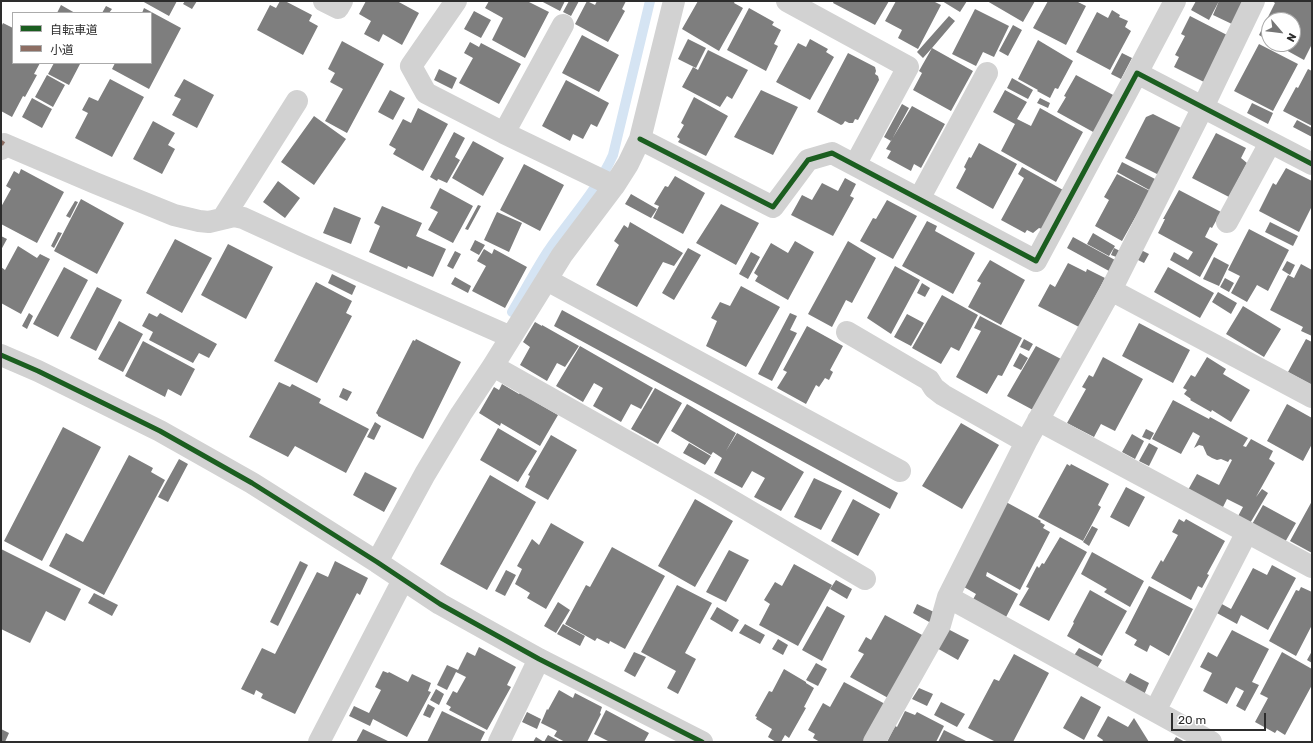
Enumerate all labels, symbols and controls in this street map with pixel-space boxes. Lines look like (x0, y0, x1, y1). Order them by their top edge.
legend (12, 12, 152, 64)
north arrow (1261, 12, 1301, 52)
text: 自転車道 (50, 23, 98, 37)
text: N (1284, 31, 1299, 44)
text: 小道 (50, 43, 74, 57)
scale bar (1173, 705, 1268, 731)
text: 20 m (1178, 713, 1206, 727)

